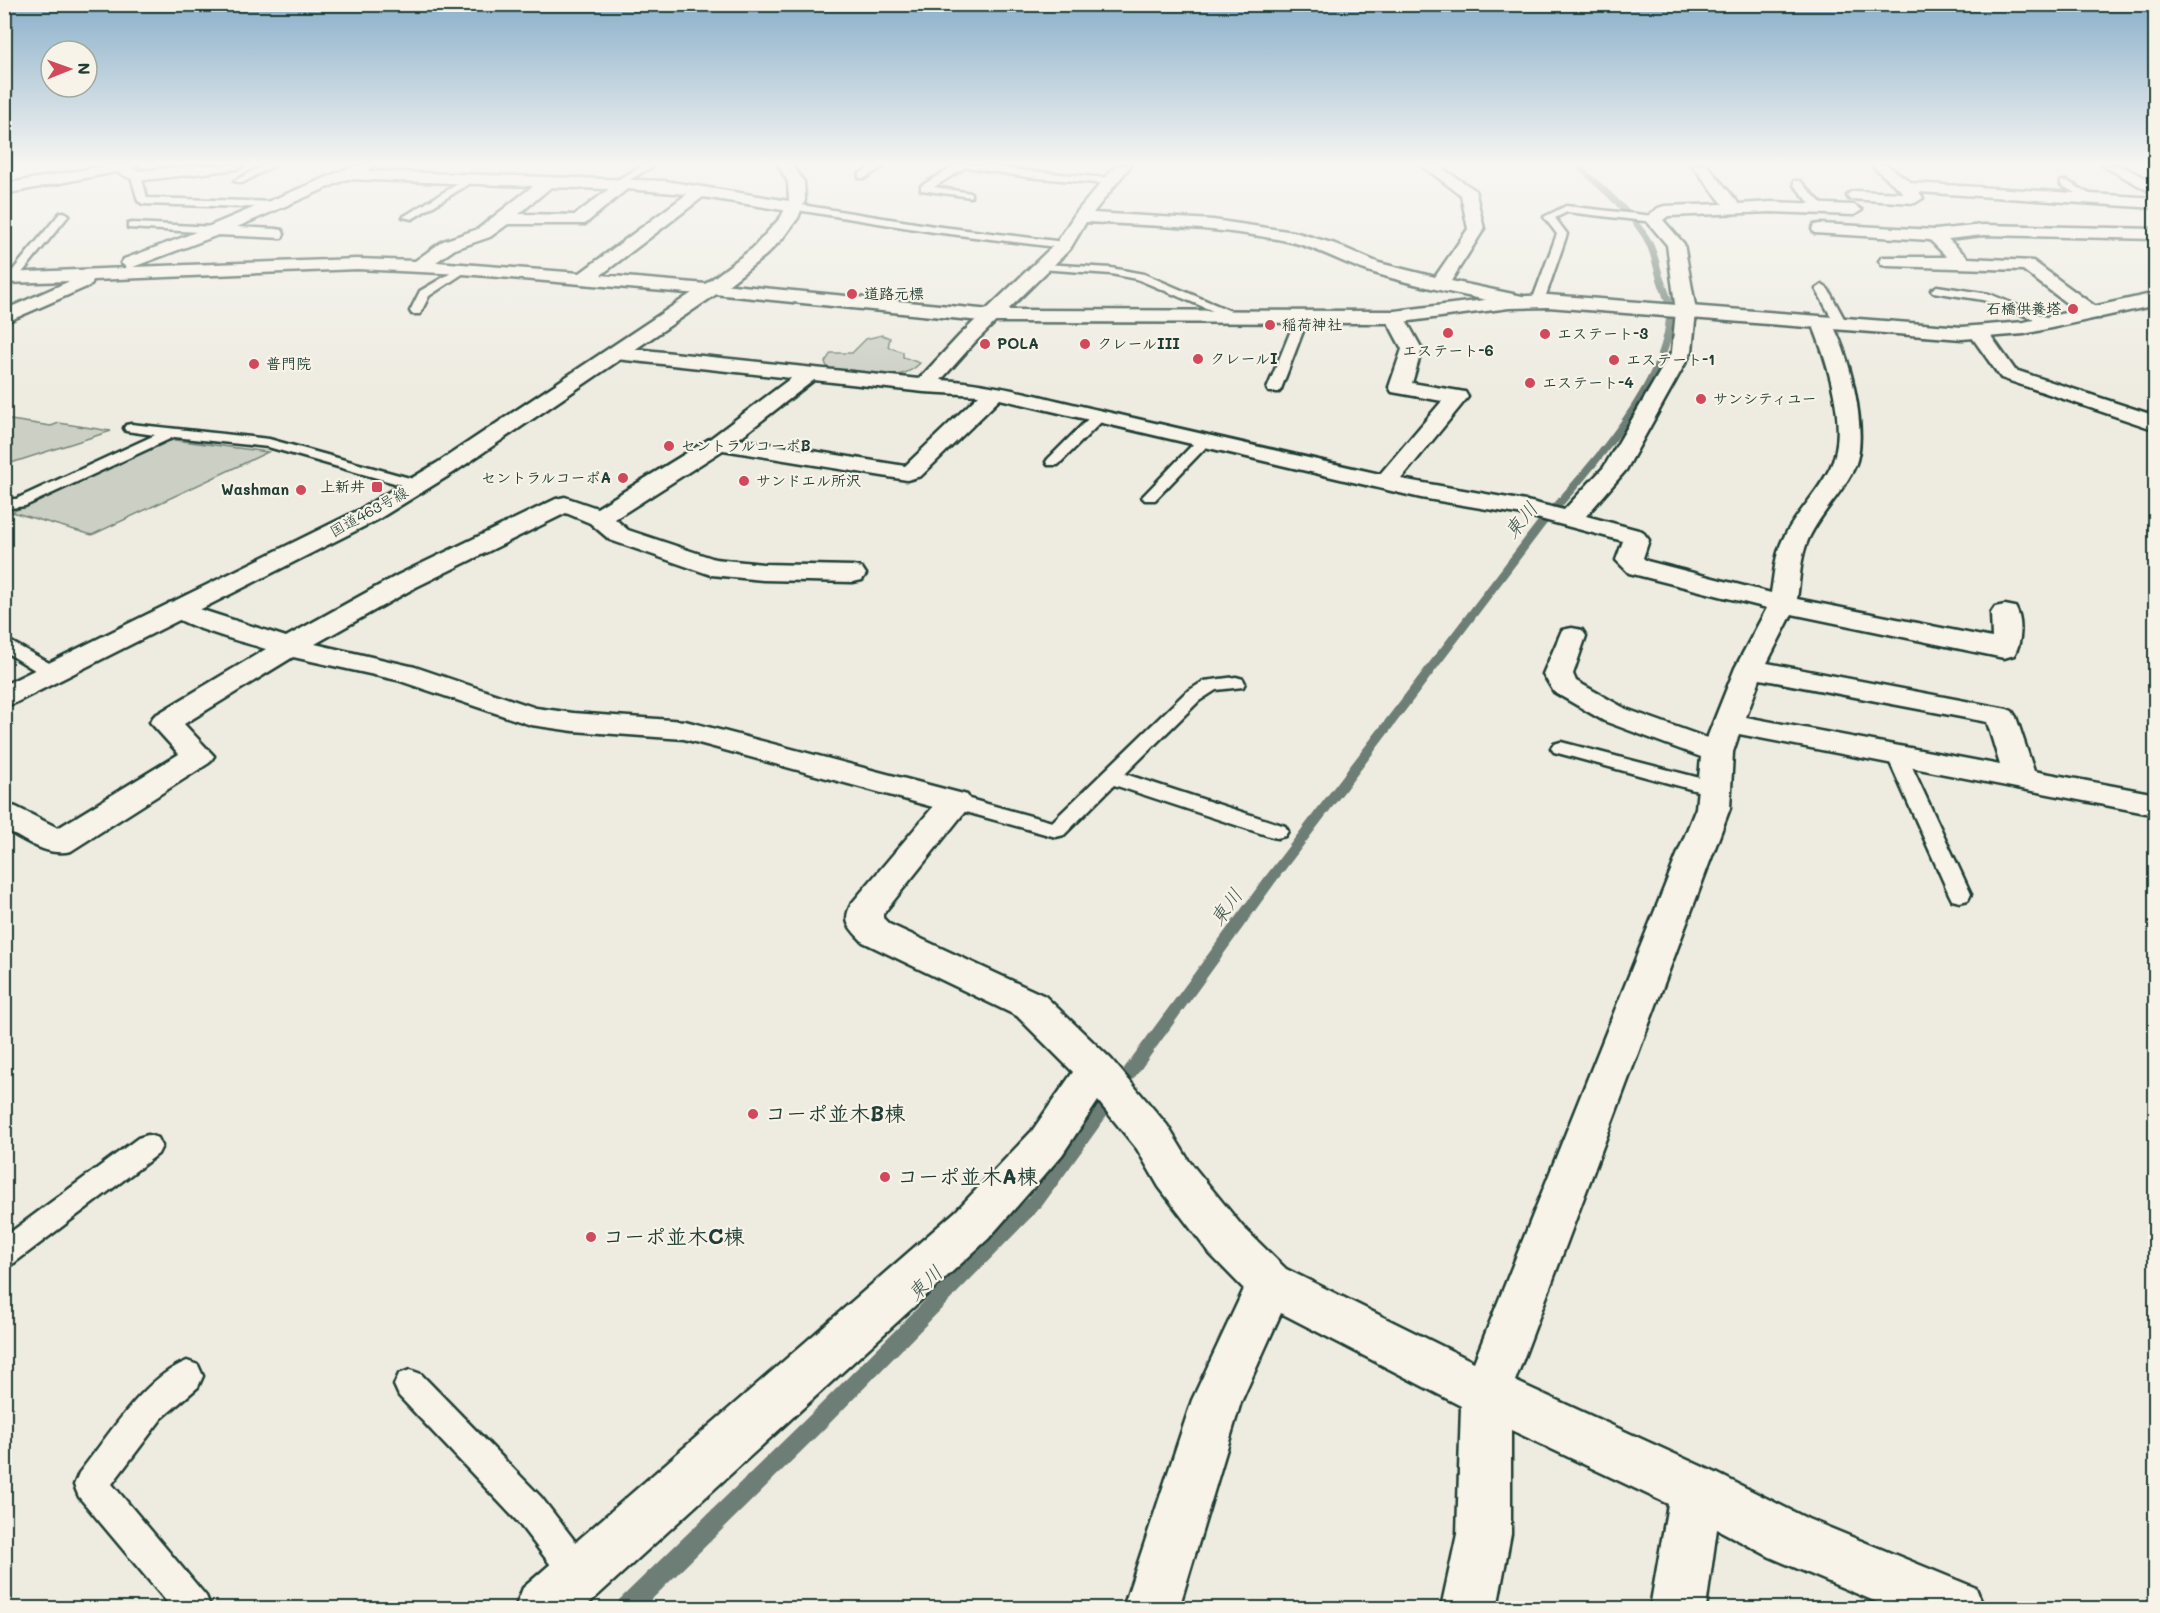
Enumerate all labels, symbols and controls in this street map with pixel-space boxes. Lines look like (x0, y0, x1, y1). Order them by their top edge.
north arrow (39, 39, 99, 99)
text: N (74, 62, 95, 75)
place label: 道路元標 (864, 283, 924, 303)
marker: 道路元標 (845, 287, 859, 301)
place label: 石橋供養塔 (1986, 298, 2061, 318)
marker: 石橋供養塔 (2066, 302, 2080, 316)
place label: 稲荷神社 (1282, 314, 1342, 334)
marker: 稲荷神社 (1263, 318, 1277, 332)
place label: エステート-3 (1557, 323, 1648, 343)
marker: エステート-6 (1441, 326, 1455, 340)
marker: エステート-3 (1538, 327, 1552, 341)
place label: POLA (997, 333, 1039, 353)
place label: クレールIII (1097, 333, 1180, 353)
marker: POLA (978, 337, 992, 351)
marker: クレールIII (1078, 337, 1092, 351)
place label: エステート-6 (1402, 340, 1494, 360)
place label: クレールI (1210, 348, 1278, 368)
place label: エステート-1 (1626, 349, 1715, 369)
marker: クレールI (1191, 352, 1205, 366)
place label: 普門院 (266, 353, 311, 373)
marker: エステート-1 (1607, 353, 1621, 367)
marker: 普門院 (247, 357, 261, 371)
place label: エステート-4 (1542, 372, 1634, 392)
marker: エステート-4 (1523, 376, 1537, 390)
place label: サンシティユー (1713, 388, 1817, 408)
marker: サンシティユー (1694, 392, 1708, 406)
place label: セントラルコーポB (681, 435, 811, 455)
marker: セントラルコーポB (662, 439, 676, 453)
place label: セントラルコーポA (481, 467, 611, 487)
place label: サンドエル所沢 (756, 470, 861, 490)
marker: セントラルコーポA (616, 471, 630, 485)
marker: サンドエル所沢 (737, 474, 751, 488)
place label: 上新井 (320, 476, 365, 496)
place label: Washman (221, 479, 289, 499)
marker: 上新井 (370, 480, 384, 494)
street label: 国道463号線 (326, 481, 411, 541)
marker: Washman (294, 483, 308, 497)
water label: 東川 (1498, 496, 1543, 543)
water label: 東川 (1203, 883, 1247, 930)
place label: コーポ並木B棟 (765, 1099, 905, 1126)
marker: コーポ並木B棟 (746, 1107, 760, 1121)
place label: コーポ並木A棟 (897, 1162, 1038, 1189)
marker: コーポ並木A棟 (878, 1170, 892, 1184)
place label: コーポ並木C棟 (603, 1222, 745, 1249)
marker: コーポ並木C棟 (584, 1230, 598, 1244)
water label: 東川 (901, 1259, 948, 1306)

